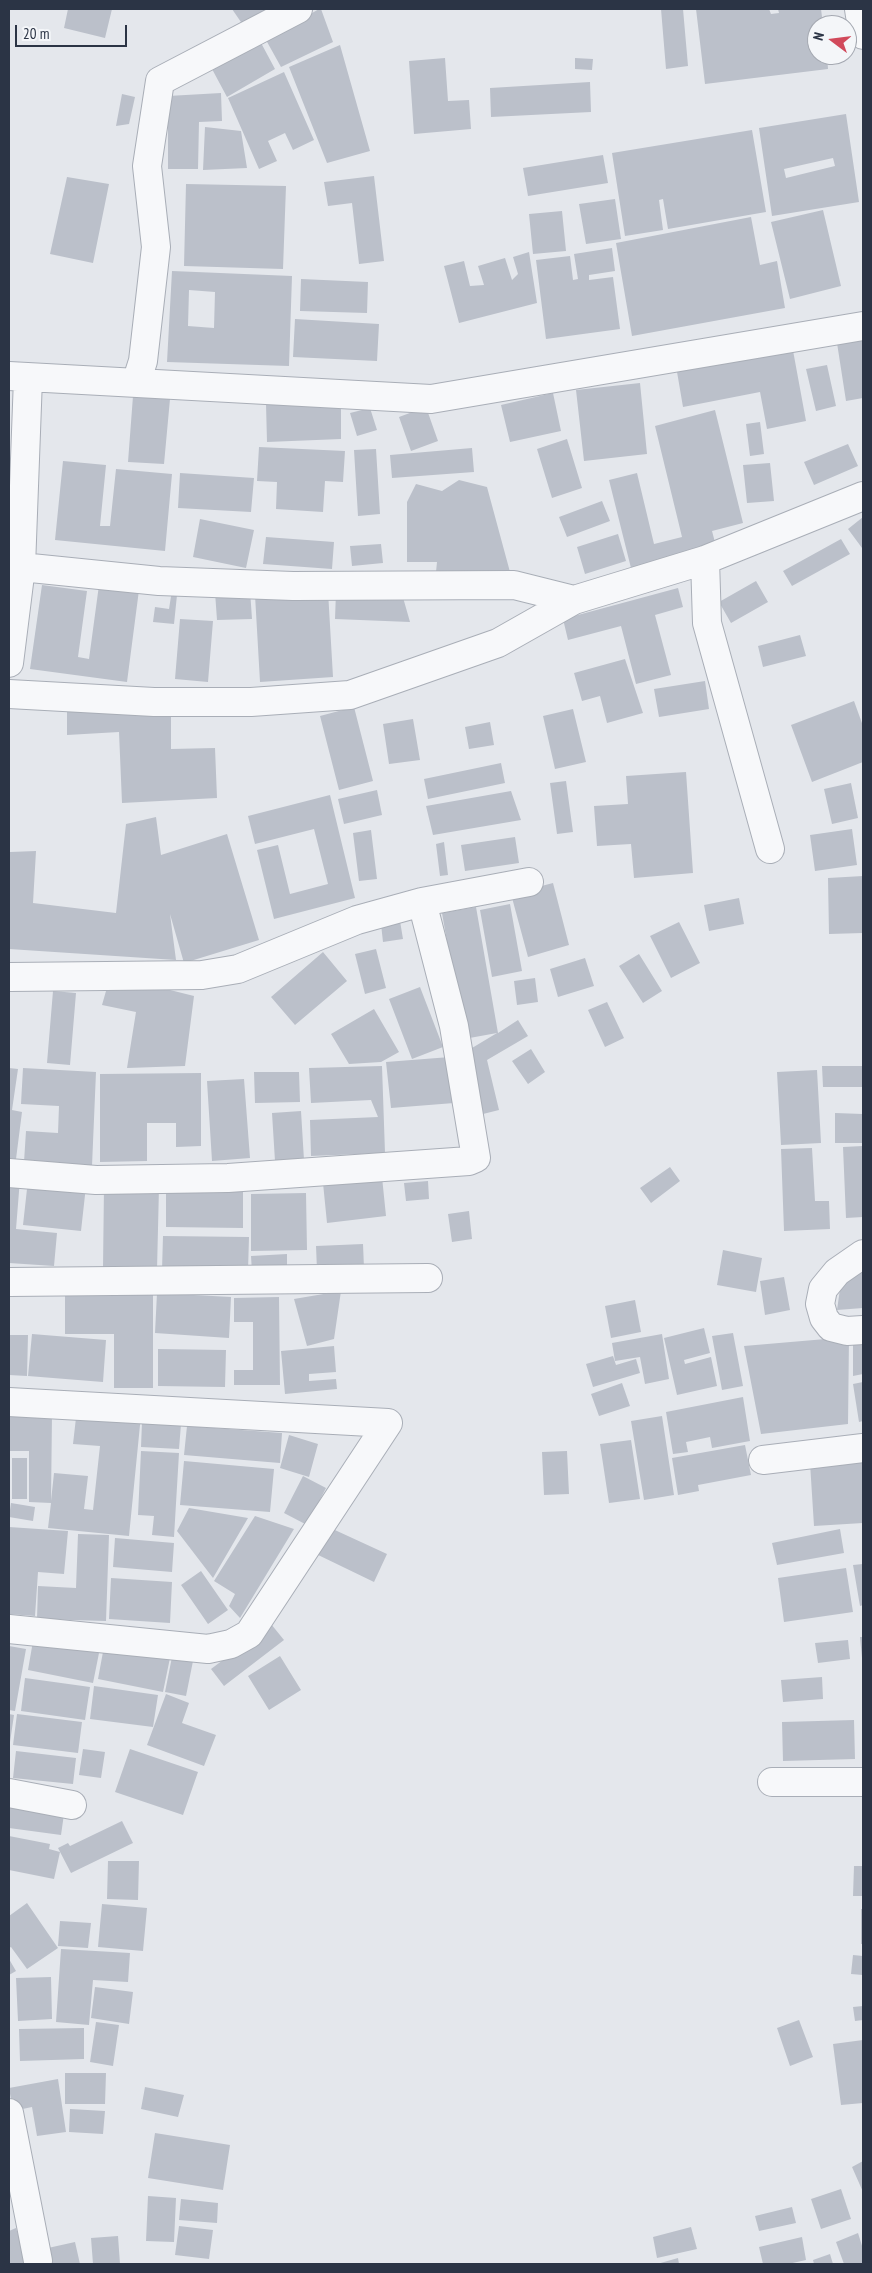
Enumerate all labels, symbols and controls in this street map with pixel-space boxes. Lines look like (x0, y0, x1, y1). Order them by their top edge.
scale bar (18, 15, 130, 47)
north arrow (807, 15, 857, 65)
text: 20 m (23, 24, 49, 43)
text: N (809, 30, 828, 42)

